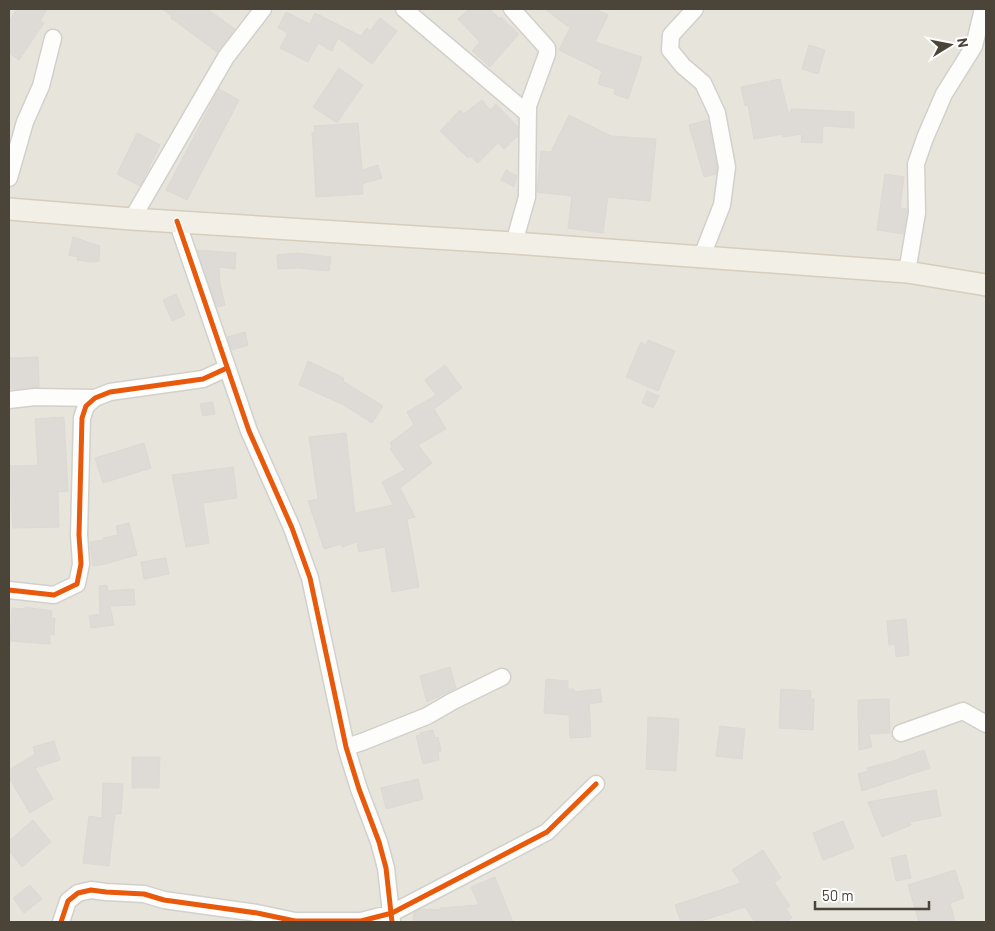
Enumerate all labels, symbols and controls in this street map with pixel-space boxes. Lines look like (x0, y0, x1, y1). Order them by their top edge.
north arrow (925, 20, 975, 70)
text: N (954, 37, 972, 49)
scale bar (815, 878, 929, 910)
text: 50 m (822, 886, 854, 904)

